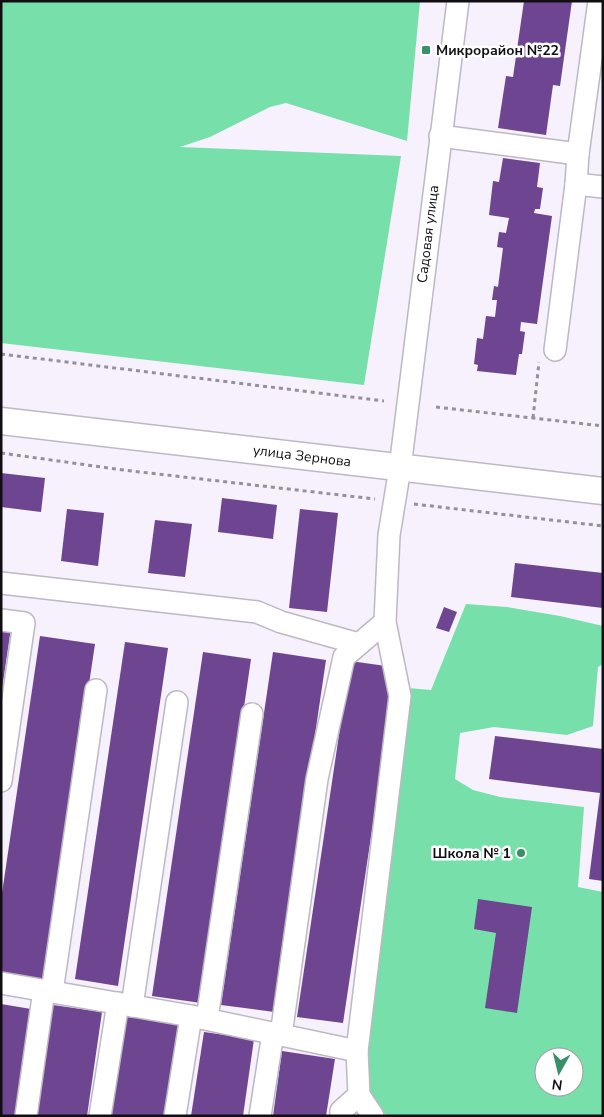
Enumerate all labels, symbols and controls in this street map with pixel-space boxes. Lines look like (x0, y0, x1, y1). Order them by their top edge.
place label: Микрорайон №22 (436, 41, 559, 60)
marker: Микрорайон №22 (420, 44, 432, 56)
street label: Садовая улица (413, 184, 443, 284)
street label: улица Зернова (252, 441, 352, 471)
place label: Школа № 1 (432, 844, 511, 863)
marker: Школа № 1 (515, 847, 527, 859)
north arrow (534, 1047, 584, 1097)
text: N (551, 1074, 564, 1095)

